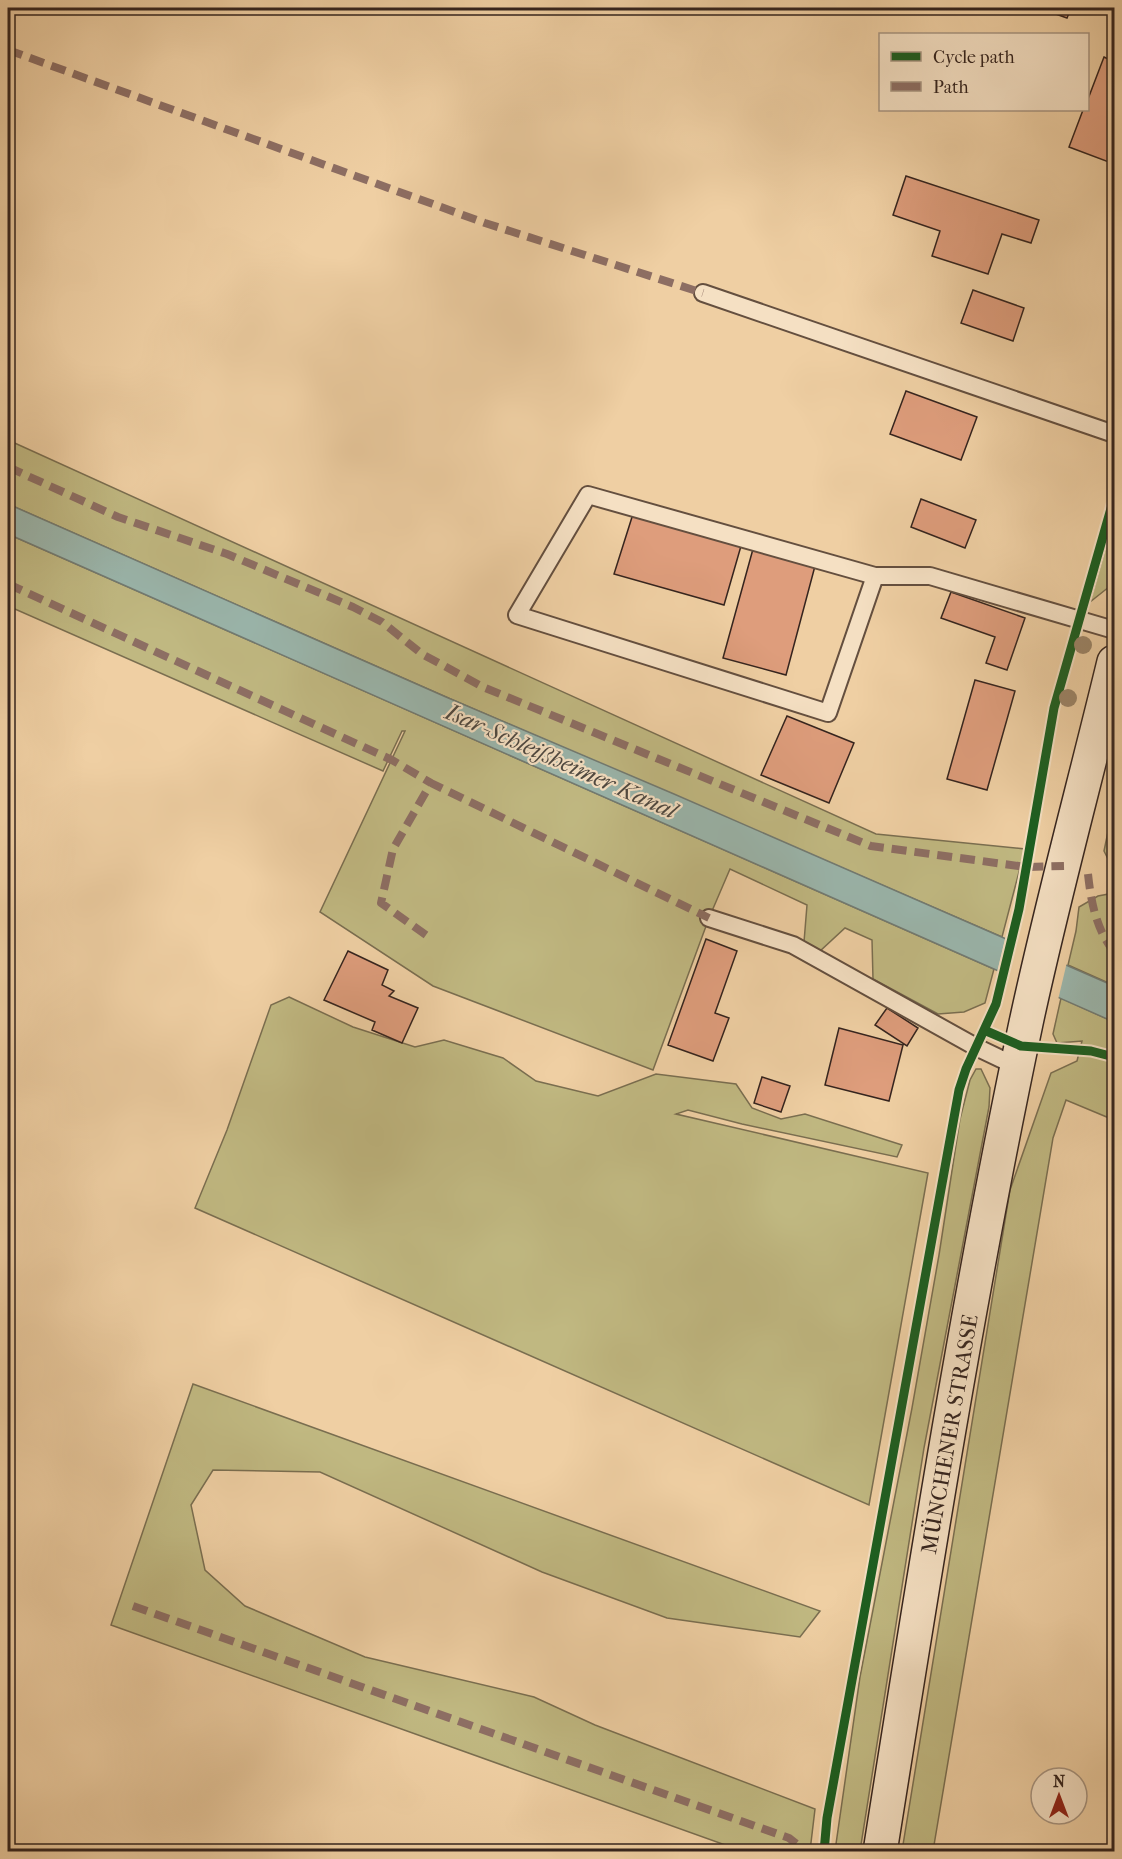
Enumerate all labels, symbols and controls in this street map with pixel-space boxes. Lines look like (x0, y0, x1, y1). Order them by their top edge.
legend (879, 33, 1089, 111)
text: Cycle path (933, 47, 1014, 68)
text: Path (933, 77, 969, 98)
water label: Isar-Schleißheimer Kanal (440, 697, 684, 826)
street label: MÜNCHENER STRASSE (915, 1312, 984, 1556)
north arrow (1029, 1766, 1089, 1826)
text: N (1053, 1772, 1066, 1791)

